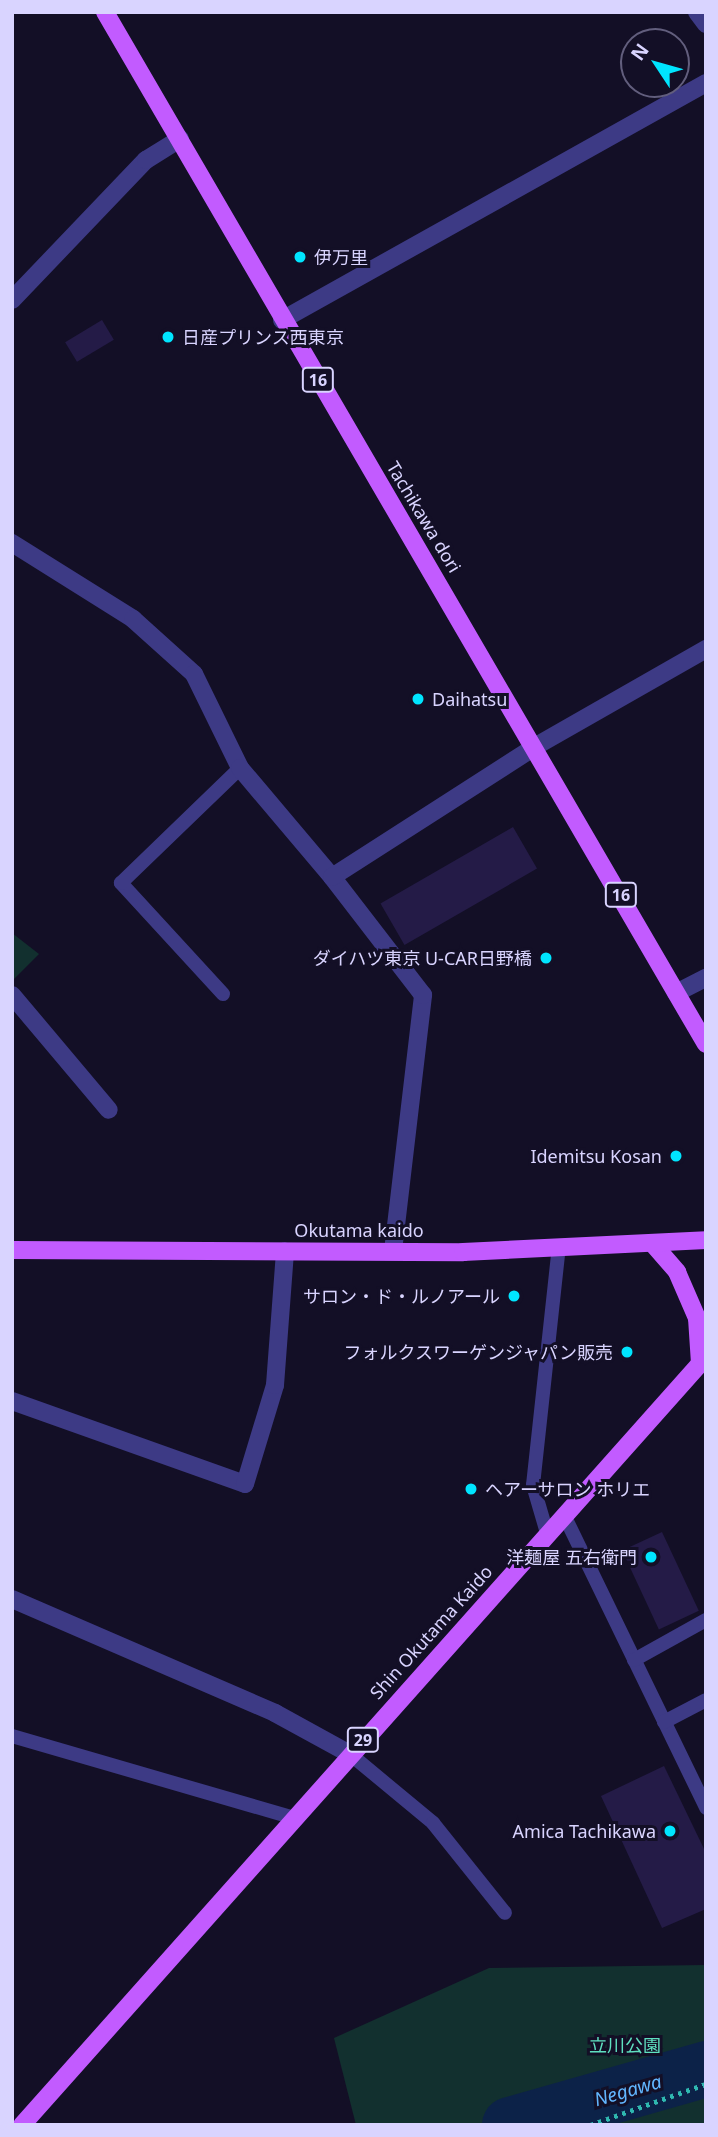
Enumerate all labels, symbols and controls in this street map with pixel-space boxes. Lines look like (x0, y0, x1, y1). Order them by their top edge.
north arrow (620, 28, 690, 98)
text: N (625, 38, 655, 66)
place label: 伊万里 (314, 246, 368, 268)
marker: 伊万里 (292, 249, 308, 265)
place label: 日産プリンス西東京 (182, 326, 344, 348)
marker: 日産プリンス西東京 (160, 329, 176, 345)
road number: 16 (300, 368, 336, 392)
street label: Tachikawa dori (382, 458, 466, 576)
place label: Daihatsu (432, 688, 507, 710)
marker: Daihatsu (410, 691, 426, 707)
road number: 16 (604, 882, 638, 908)
place label: ダイハツ東京 U-CAR日野橋 (312, 947, 532, 969)
marker: ダイハツ東京 U-CAR日野橋 (538, 950, 554, 966)
place label: Idemitsu Kosan (530, 1145, 662, 1167)
marker: Idemitsu Kosan (668, 1148, 684, 1164)
street label: Okutama kaido (294, 1219, 424, 1241)
place label: サロン・ド・ルノアール (303, 1285, 500, 1307)
marker: サロン・ド・ルノアール (506, 1288, 522, 1304)
place label: フォルクスワーゲンジャパン販売 (343, 1341, 613, 1363)
marker: フォルクスワーゲンジャパン販売 (619, 1344, 635, 1360)
place label: ヘアーサロン ホリエ (485, 1478, 651, 1500)
marker: ヘアーサロン ホリエ (463, 1481, 479, 1497)
place label: 洋麺屋 五右衛門 (506, 1546, 637, 1568)
marker: 洋麺屋 五右衛門 (643, 1549, 659, 1565)
street label: Shin Okutama Kaido (365, 1561, 497, 1703)
road number: 29 (346, 1728, 380, 1752)
place label: Amica Tachikawa (513, 1820, 656, 1842)
marker: Amica Tachikawa (662, 1823, 678, 1839)
park label: 立川公園 (589, 2034, 661, 2056)
water label: Negawa (592, 2070, 664, 2112)

